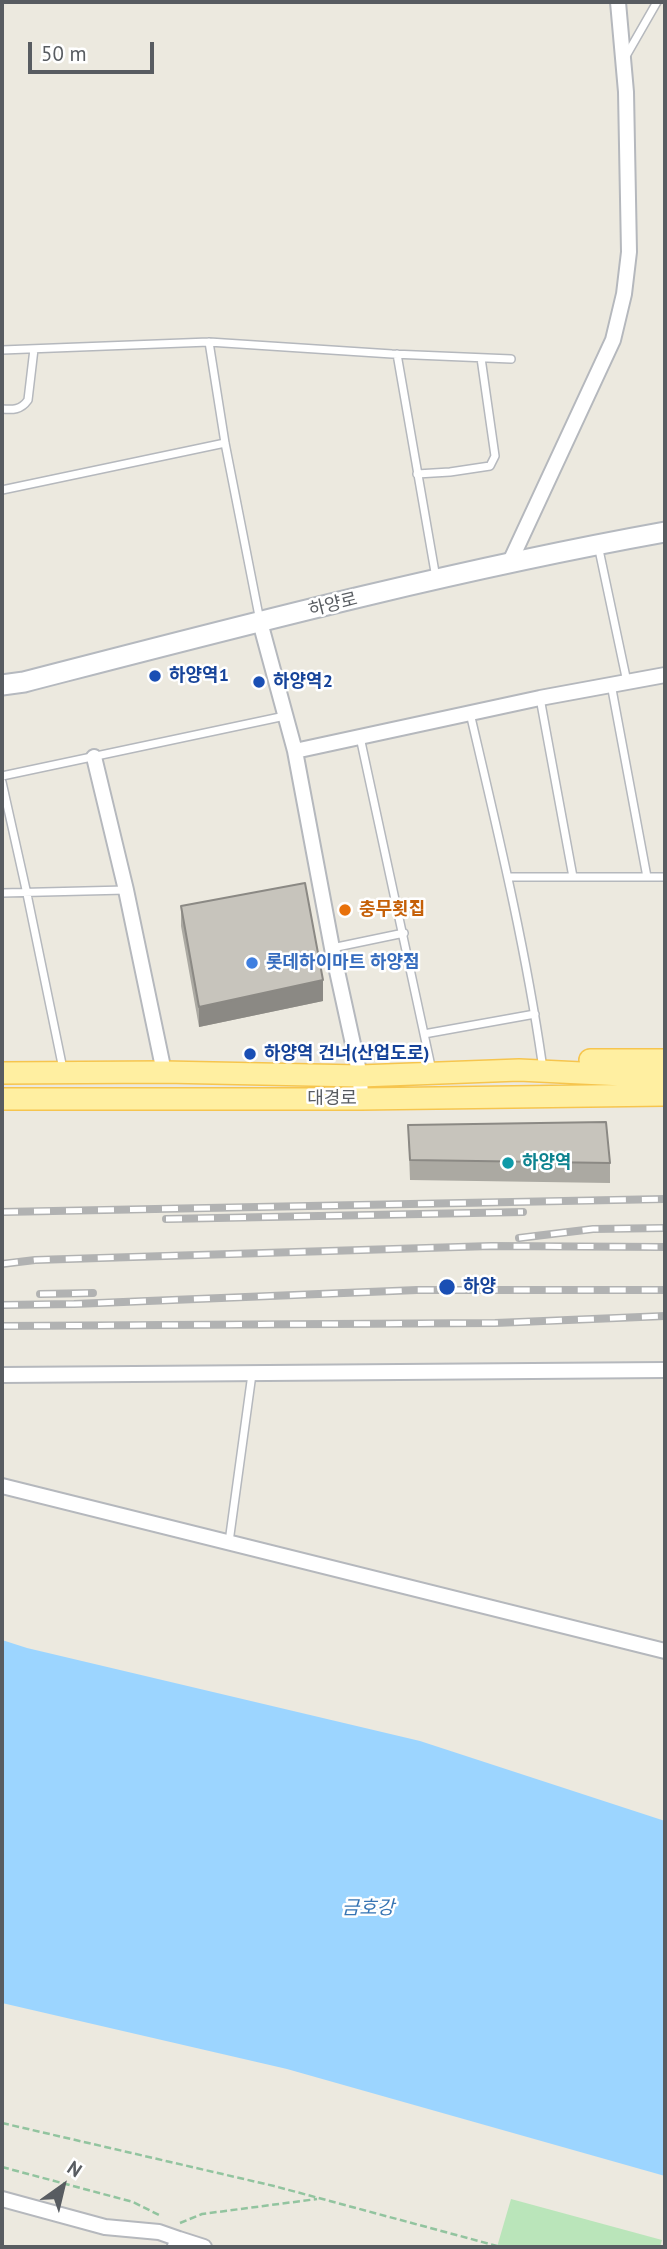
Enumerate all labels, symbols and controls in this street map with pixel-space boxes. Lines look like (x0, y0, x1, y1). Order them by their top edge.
scale bar (32, 28, 158, 72)
text: 50 m (41, 40, 87, 67)
street label: 하양로 (306, 589, 360, 621)
place label: 하양역1 (169, 665, 229, 687)
marker: 하양역1 (147, 668, 163, 684)
place label: 하양역2 (273, 671, 333, 693)
marker: 하양역2 (251, 674, 267, 690)
place label: 충무횟집 (359, 899, 425, 921)
marker: 충무횟집 (337, 902, 353, 918)
place label: 롯데하이마트 하양점 (266, 952, 420, 974)
marker: 롯데하이마트 하양점 (244, 955, 260, 971)
place label: 하양역 건너(산업도로) (264, 1043, 429, 1065)
marker: 하양역 건너(산업도로) (242, 1046, 258, 1062)
street label: 대경로 (307, 1088, 357, 1110)
place label: 하양역 (522, 1152, 572, 1174)
marker: 하양역 (500, 1155, 516, 1171)
place label: 하양 (463, 1276, 496, 1298)
marker: 하양 (437, 1277, 457, 1297)
water label: 금호강 (342, 1898, 394, 1920)
north arrow (28, 2151, 98, 2221)
text: N (63, 2155, 87, 2182)

